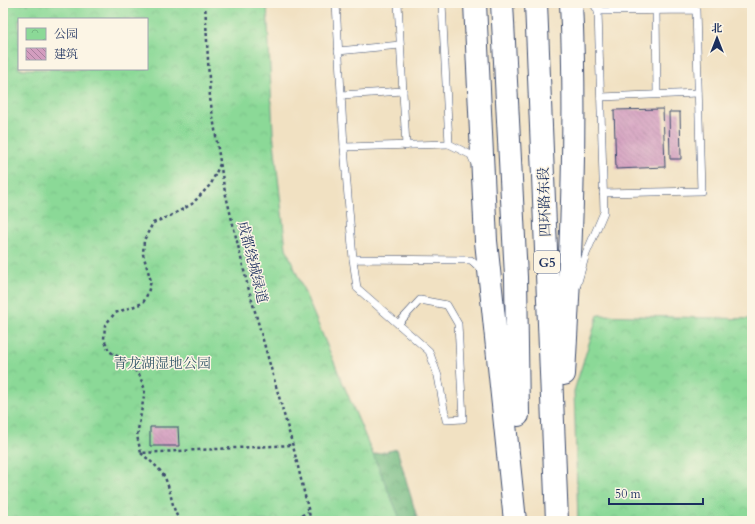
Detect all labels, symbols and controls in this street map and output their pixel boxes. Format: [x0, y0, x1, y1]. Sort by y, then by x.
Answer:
legend [18, 18, 148, 70]
north arrow [697, 18, 737, 58]
text: 北 [712, 21, 723, 36]
text: 公园 [54, 26, 78, 42]
text: 建筑 [54, 46, 78, 62]
street label: 四环路东段 [534, 167, 555, 237]
street label: 成都绕城绿道 [233, 219, 272, 305]
road number: G5 [534, 251, 560, 273]
park label: 青龙湖湿地公园 [113, 354, 211, 373]
scale bar [609, 480, 703, 506]
text: 50 m [615, 486, 642, 502]

